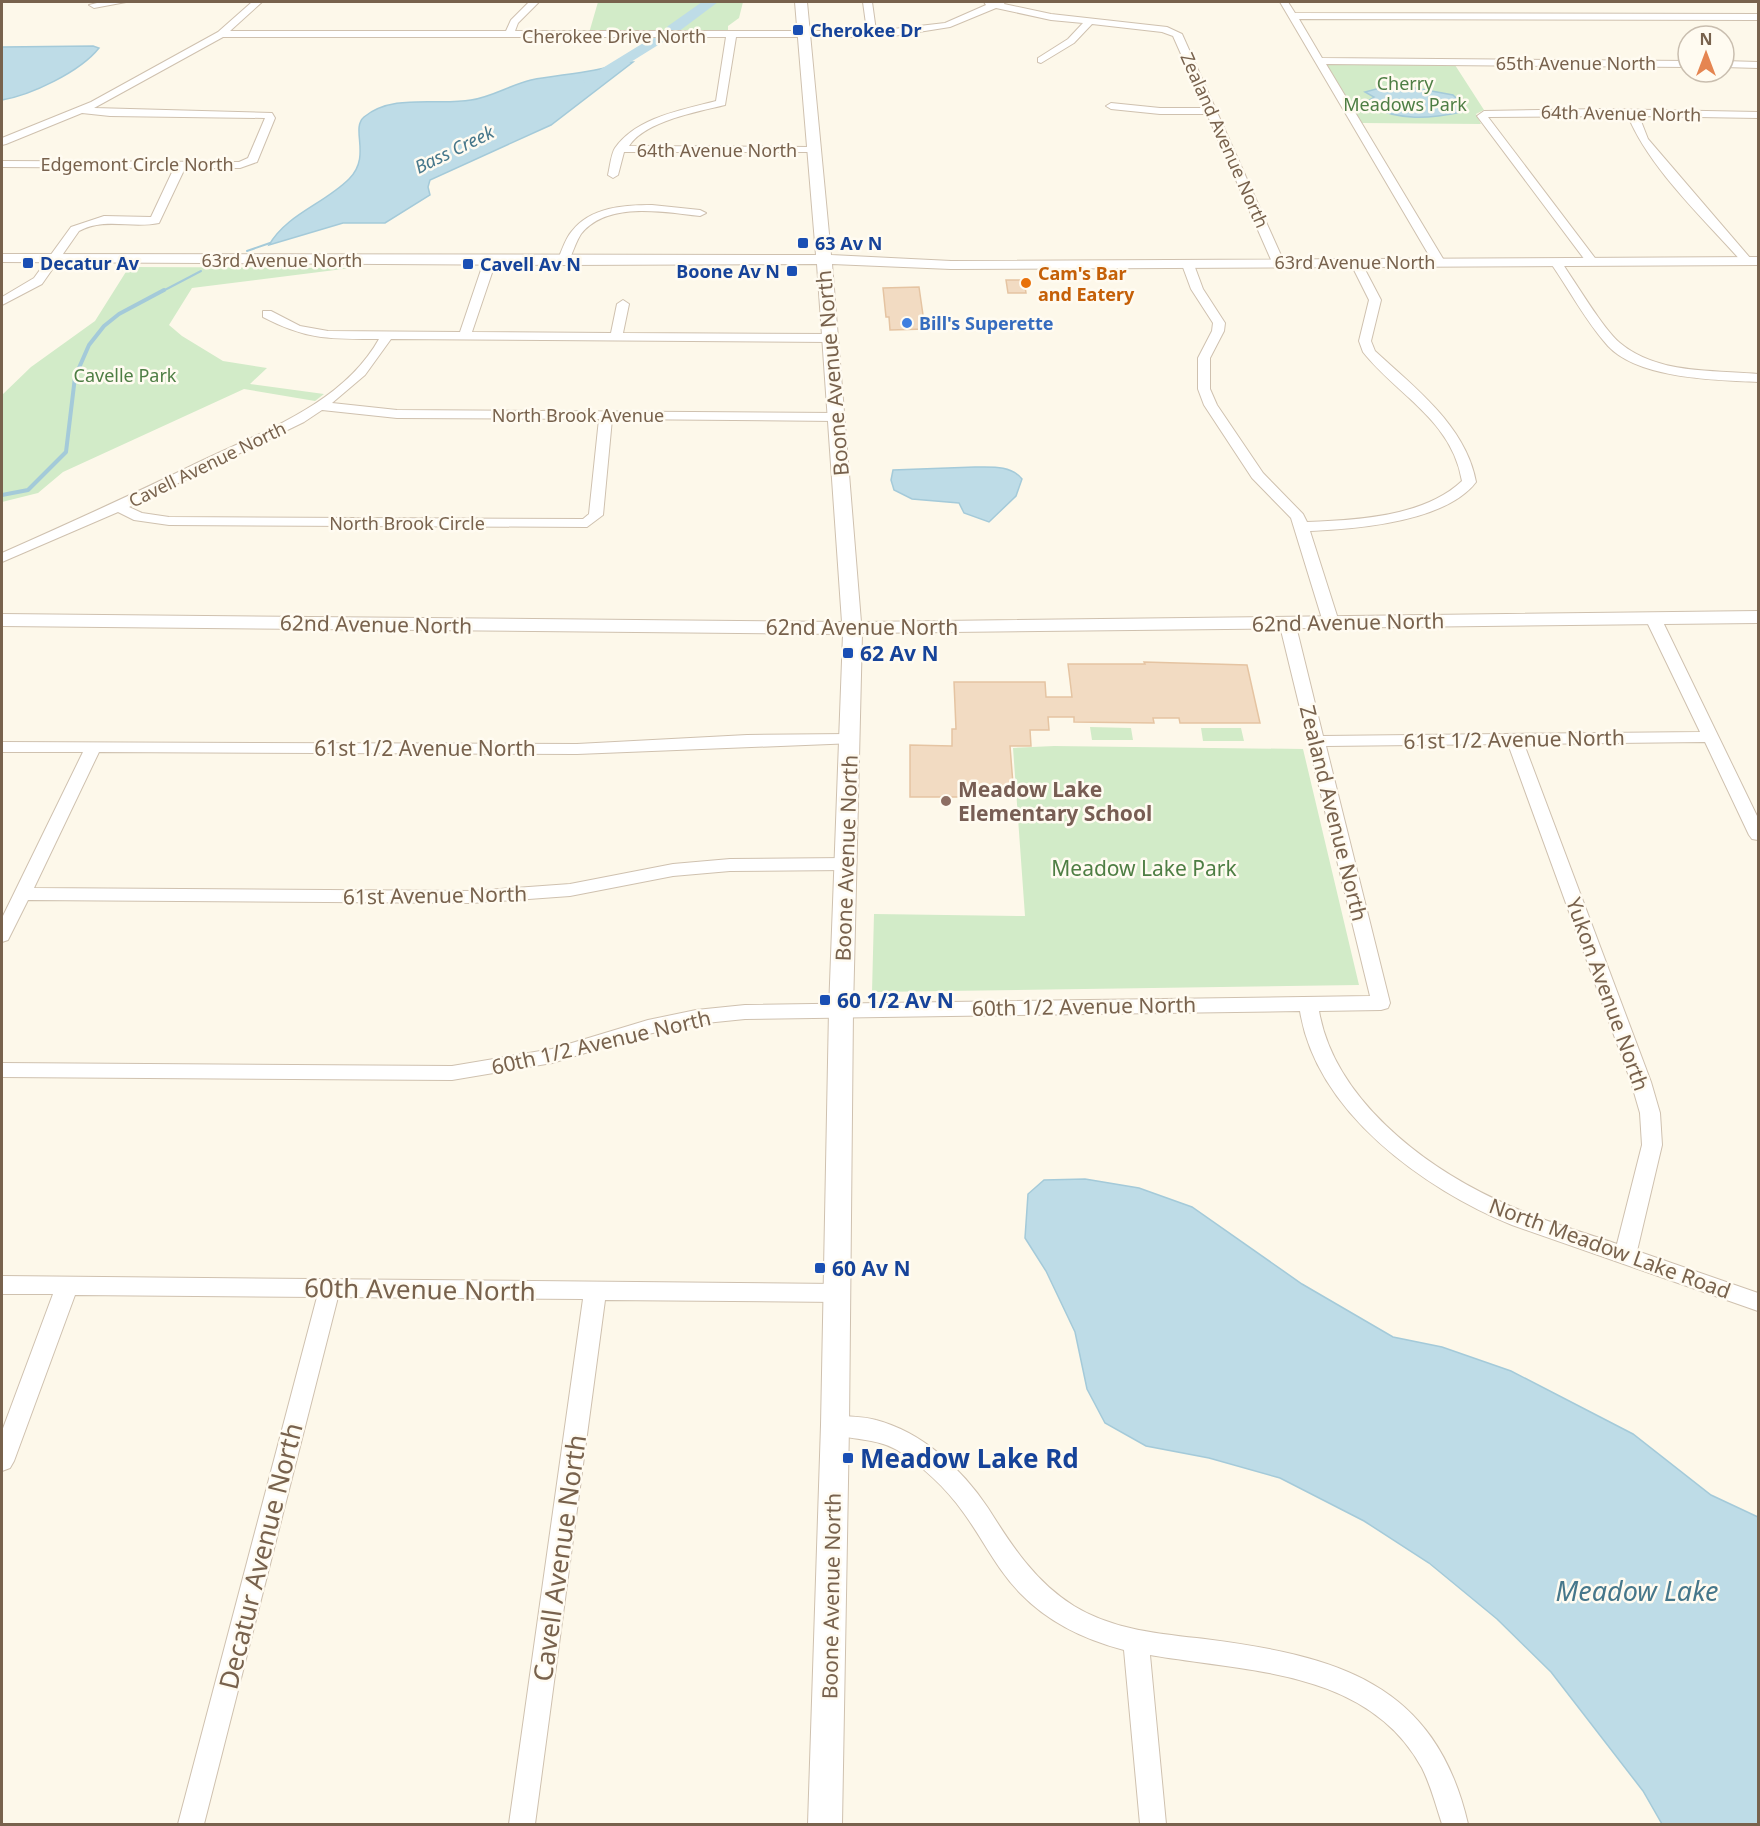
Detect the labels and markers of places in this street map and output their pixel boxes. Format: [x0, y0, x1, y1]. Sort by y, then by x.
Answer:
place label: Cherokee Dr [810, 18, 922, 42]
marker: Cherokee Dr [791, 23, 805, 37]
place label: 63 Av N [815, 231, 882, 255]
marker: 63 Av N [796, 236, 810, 250]
place label: Decatur Av [40, 251, 140, 275]
place label: Cavell Av N [480, 252, 581, 276]
marker: Decatur Av [21, 256, 35, 270]
marker: Cavell Av N [461, 257, 475, 271]
place label: Boone Av N [676, 259, 780, 283]
place label: Cam's Bar and Eatery [1038, 261, 1135, 306]
marker: Boone Av N [785, 264, 799, 278]
marker: Cam's Bar and Eatery [1019, 276, 1033, 290]
place label: Bill's Superette [919, 311, 1054, 335]
marker: Bill's Superette [900, 316, 914, 330]
place label: 62 Av N [860, 639, 939, 667]
marker: 62 Av N [841, 646, 855, 660]
place label: Meadow Lake Elementary School [958, 775, 1152, 827]
marker: Meadow Lake Elementary School [939, 794, 953, 808]
place label: 60 1/2 Av N [837, 986, 954, 1014]
marker: 60 1/2 Av N [818, 993, 832, 1007]
place label: 60 Av N [832, 1254, 911, 1282]
marker: 60 Av N [813, 1261, 827, 1275]
place label: Meadow Lake Rd [860, 1440, 1079, 1476]
marker: Meadow Lake Rd [841, 1451, 855, 1465]

